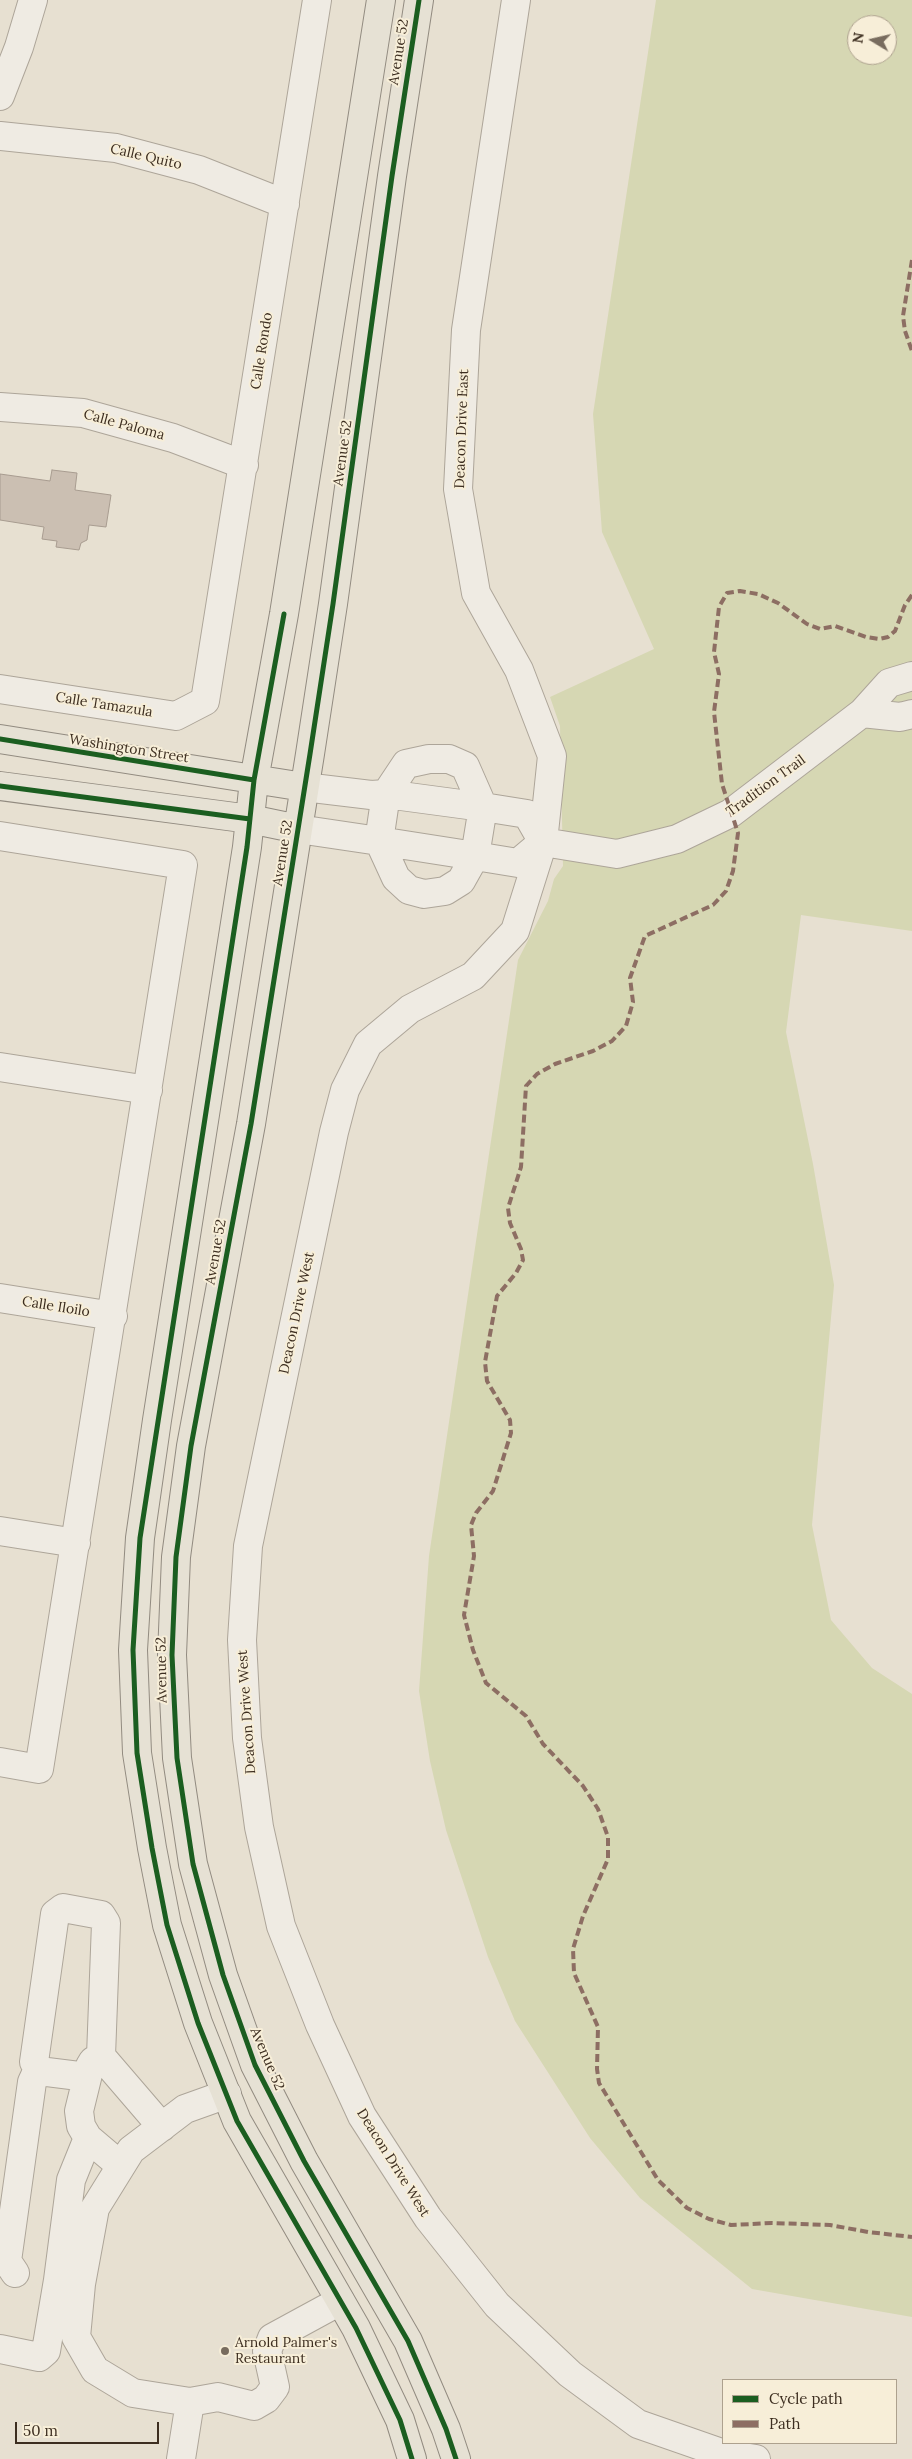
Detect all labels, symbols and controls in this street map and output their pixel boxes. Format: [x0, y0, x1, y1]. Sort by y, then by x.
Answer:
north arrow [847, 15, 897, 65]
street label: Avenue 52 [386, 18, 412, 86]
text: N [848, 31, 868, 45]
street label: Calle Quito [108, 141, 184, 173]
street label: Calle Rondo [248, 311, 276, 391]
street label: Deacon Drive East [452, 369, 472, 489]
street label: Calle Paloma [82, 406, 166, 444]
street label: Avenue 52 [330, 419, 356, 487]
street label: Calle Tamazula [54, 689, 154, 721]
street label: Washington Street [68, 731, 190, 767]
street label: Tradition Trail [723, 752, 809, 820]
street label: Avenue 52 [270, 819, 296, 887]
street label: Avenue 52 [202, 1218, 230, 1286]
street label: Deacon Drive West [276, 1250, 318, 1376]
street label: Calle Iloilo [21, 1293, 91, 1321]
street label: Avenue 52 [153, 1637, 171, 1703]
street label: Deacon Drive West [234, 1649, 260, 1775]
street label: Avenue 52 [246, 2025, 288, 2093]
street label: Deacon Drive West [353, 2106, 433, 2220]
place label: Arnold Palmer's Restaurant [235, 2335, 337, 2368]
marker: Arnold Palmer's Restaurant [219, 2345, 231, 2357]
legend [722, 2379, 897, 2444]
text: Cycle path [769, 2389, 843, 2408]
scale bar [18, 2412, 161, 2444]
text: Path [769, 2414, 800, 2433]
text: 50 m [23, 2421, 58, 2440]

